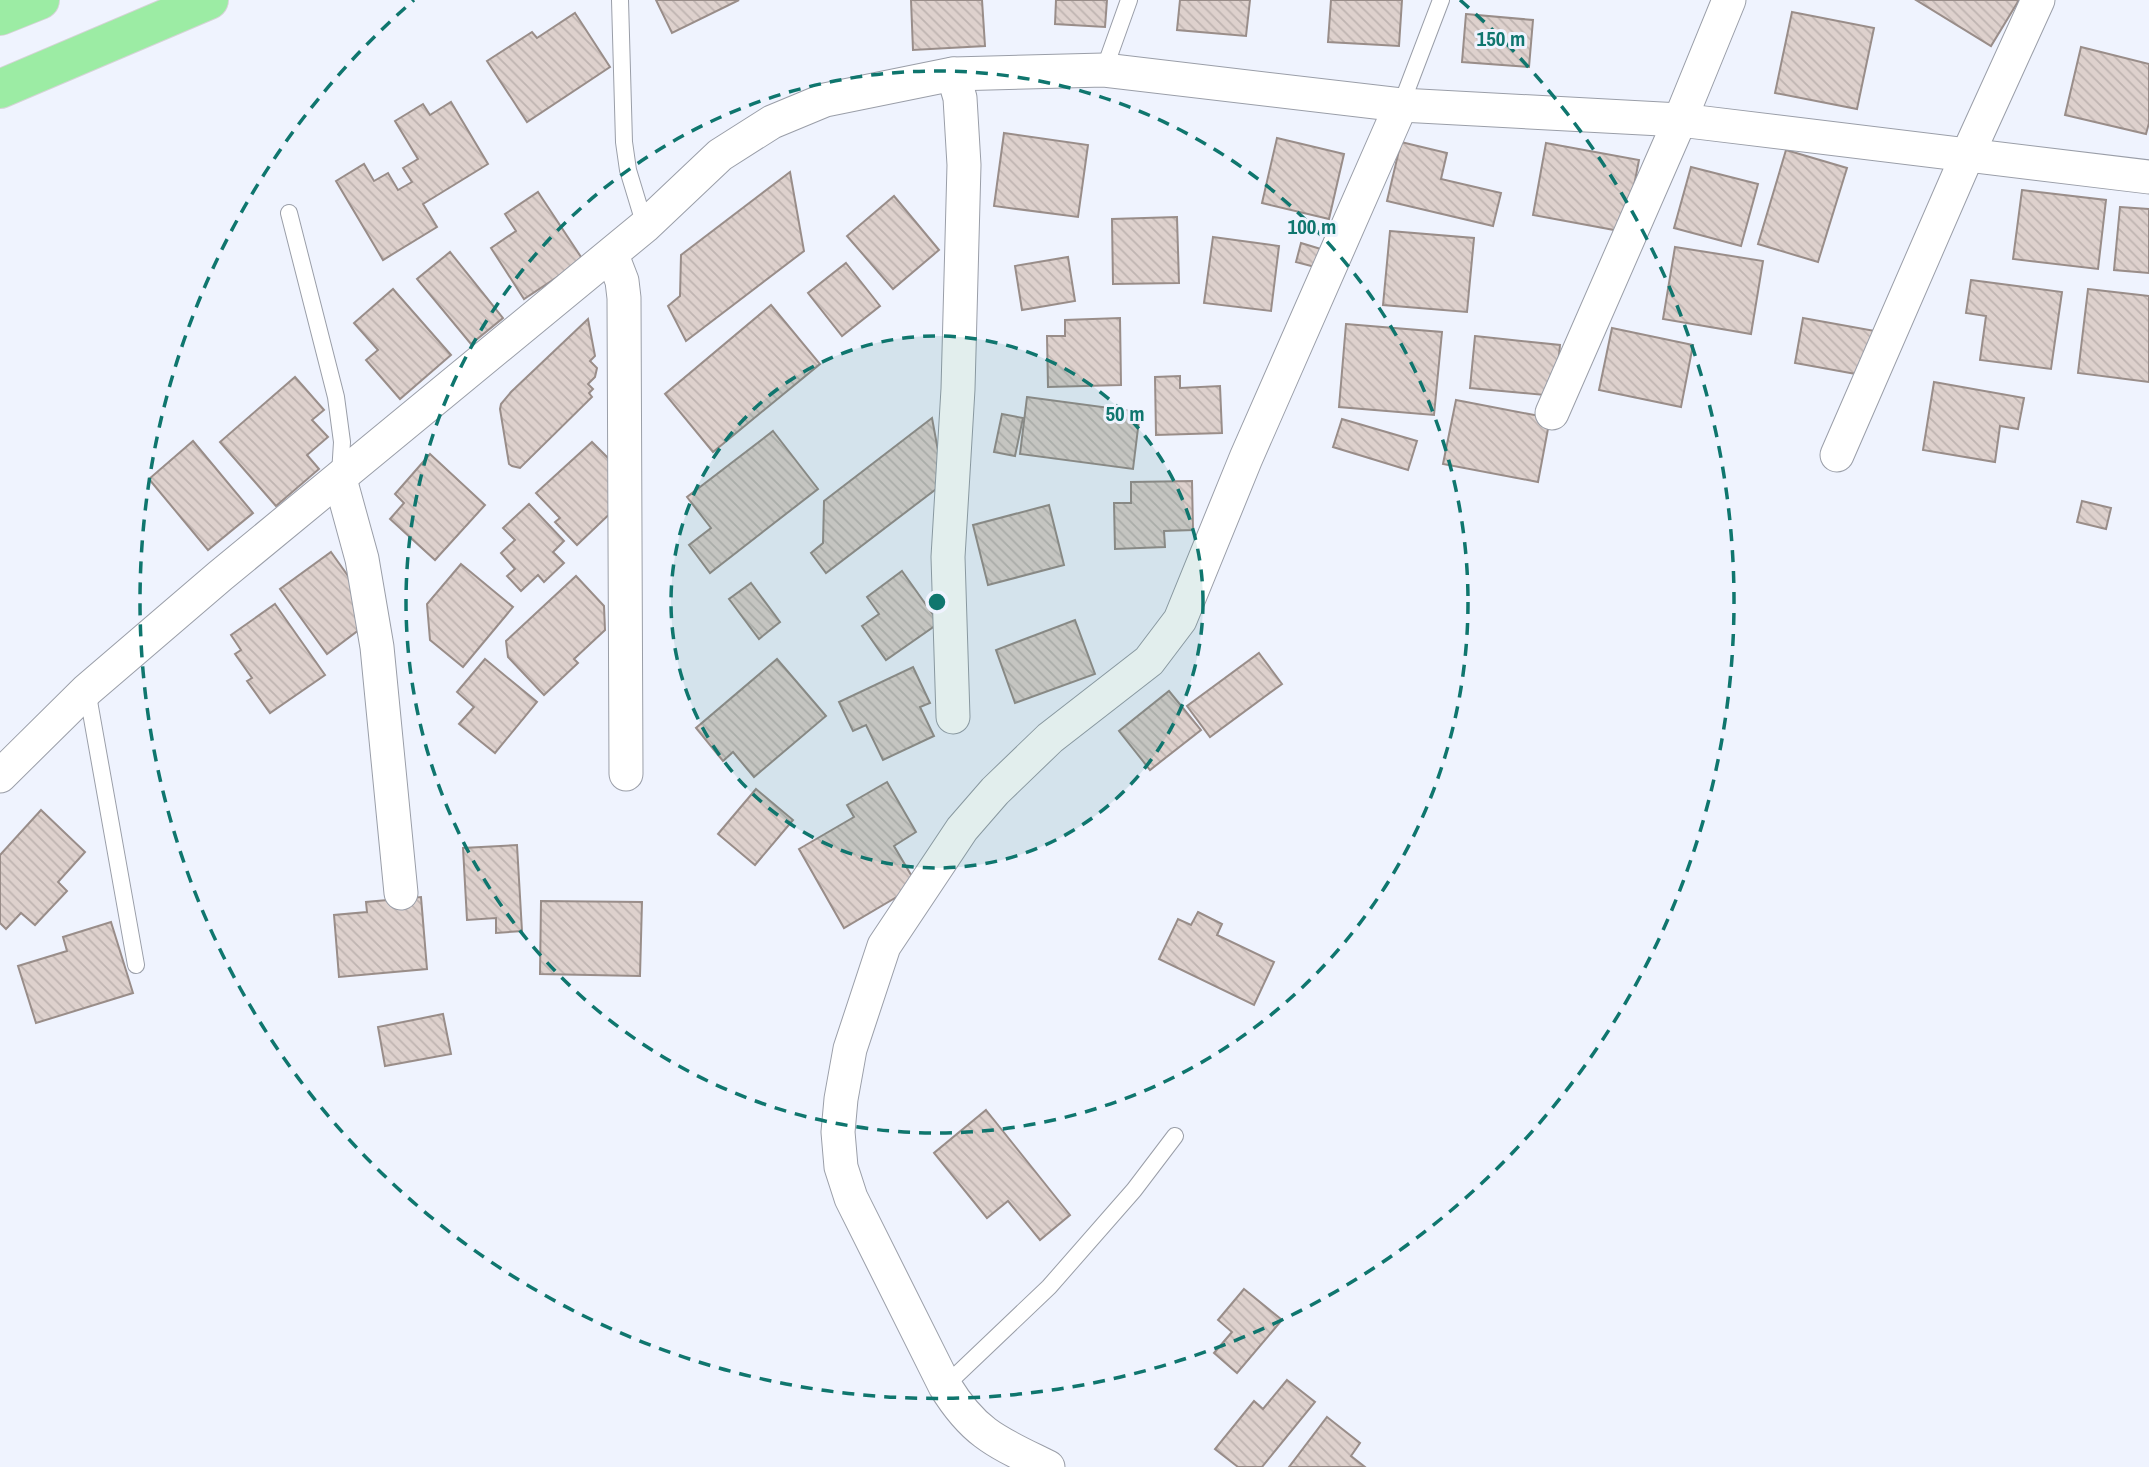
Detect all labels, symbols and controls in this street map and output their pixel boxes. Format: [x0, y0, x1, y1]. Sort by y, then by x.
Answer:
text: 150 m [1477, 24, 1525, 53]
text: 100 m [1288, 212, 1336, 241]
text: 50 m [1105, 399, 1145, 428]
centre of rings [925, 590, 949, 614]

